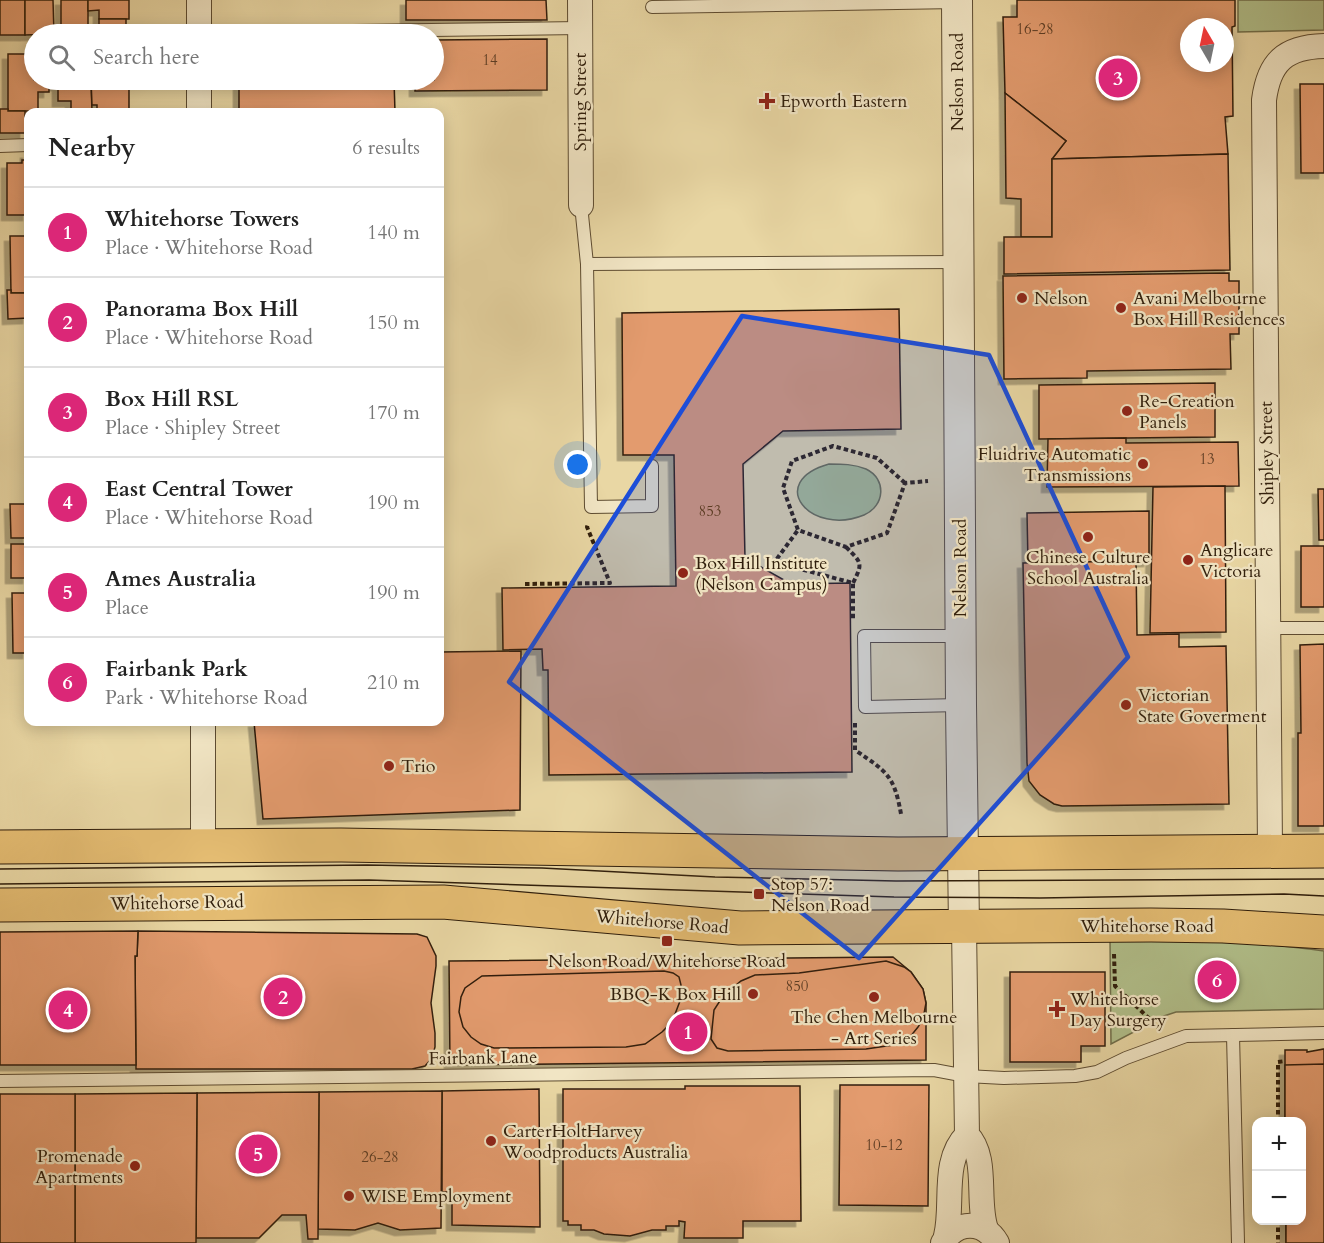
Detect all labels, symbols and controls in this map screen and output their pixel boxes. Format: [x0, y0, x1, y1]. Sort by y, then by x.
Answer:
north arrow [1180, 18, 1234, 72]
house number: 16-28 [1016, 19, 1054, 39]
search box [24, 24, 444, 90]
street label: Nelson Road [945, 32, 970, 131]
icon: search [45, 41, 78, 74]
text: Search here [93, 42, 200, 72]
house number: 14 [482, 50, 498, 70]
street label: Spring Street [568, 52, 593, 151]
pin: 3 [1098, 56, 1138, 100]
place label: Epworth Eastern [780, 89, 908, 114]
marker: Epworth Eastern [758, 92, 776, 110]
text: Nearby [48, 130, 136, 165]
text: 6 results [352, 134, 420, 161]
text: Whitehorse Towers [105, 204, 299, 234]
text: 1 [62, 219, 73, 246]
text: 140 m [367, 219, 420, 246]
text: Place · Whitehorse Road [105, 234, 313, 261]
place label: Nelson [1034, 286, 1089, 311]
place label: Avani Melbourne Box Hill Residences [1133, 286, 1285, 332]
marker: Nelson [1015, 291, 1029, 305]
text: Panorama Box Hill [105, 294, 298, 324]
marker: Avani Melbourne Box Hill Residences [1114, 301, 1128, 315]
text: 2 [62, 309, 73, 336]
text: 150 m [367, 309, 420, 336]
text: Place · Whitehorse Road [105, 324, 313, 351]
text: Box Hill RSL [105, 384, 239, 414]
place label: Re-Creation Panels [1139, 389, 1235, 435]
text: 3 [62, 399, 73, 426]
text: 170 m [367, 399, 420, 426]
street label: Shipley Street [1254, 401, 1280, 505]
marker: Re-Creation Panels [1120, 404, 1134, 418]
text: Place · Shipley Street [105, 414, 280, 441]
place label: Fluidrive Automatic Transmissions [978, 442, 1131, 488]
house number: 13 [1199, 449, 1215, 469]
your location [563, 450, 592, 479]
marker: Fluidrive Automatic Transmissions [1136, 457, 1150, 471]
text: East Central Tower [105, 474, 293, 504]
text: 4 [62, 489, 73, 516]
text: 190 m [367, 489, 420, 516]
house number: 853 [698, 501, 722, 521]
text: Place · Whitehorse Road [105, 504, 313, 531]
street label: Nelson Road [948, 518, 973, 617]
marker: Chinese Culture School Australia [1081, 530, 1095, 544]
place label: Anglicare Victoria [1200, 538, 1274, 584]
place label: Chinese Culture School Australia [1026, 545, 1150, 591]
place label: Box Hill Institute (Nelson Campus) [695, 551, 828, 597]
marker: Anglicare Victoria [1181, 553, 1195, 567]
text: Ames Australia [105, 564, 256, 594]
marker: Box Hill Institute (Nelson Campus) [676, 566, 690, 580]
text: 5 [62, 579, 73, 606]
text: 190 m [367, 579, 420, 606]
text: Place [105, 594, 149, 621]
text: Fairbank Park [105, 654, 248, 684]
text: 6 [62, 669, 73, 696]
text: 210 m [367, 669, 420, 696]
place label: Victorian State Goverment [1138, 683, 1267, 729]
text: Park · Whitehorse Road [105, 684, 308, 711]
marker: Victorian State Goverment [1119, 698, 1133, 712]
place label: Trio [401, 754, 436, 779]
marker: Trio [382, 759, 396, 773]
place label: Stop 57: Nelson Road [771, 872, 870, 918]
marker: Stop 57: Nelson Road [752, 887, 766, 901]
street label: Whitehorse Road [109, 889, 244, 917]
street label: Whitehorse Road [593, 904, 730, 940]
street label: Whitehorse Road [1079, 914, 1214, 939]
marker: Nelson Road/Whitehorse Road [660, 934, 674, 948]
place label: Nelson Road/Whitehorse Road [548, 949, 786, 974]
pin: 6 [1198, 958, 1236, 1002]
pin: 2 [264, 974, 302, 1020]
house number: 850 [785, 976, 809, 996]
place label: BBQ-K Box Hill [610, 982, 741, 1007]
marker: BBQ-K Box Hill [746, 987, 760, 1001]
place label: Whitehorse Day Surgery [1069, 987, 1167, 1033]
pin: 4 [48, 988, 88, 1032]
marker: The Chen Melbourne - Art Series [867, 990, 881, 1004]
marker: Whitehorse Day Surgery [1048, 1000, 1066, 1018]
place label: The Chen Melbourne - Art Series [791, 1005, 957, 1051]
pin: 1 [668, 1010, 708, 1054]
street label: Fairbank Lane [428, 1045, 538, 1071]
map controls [1252, 1117, 1306, 1225]
button: + [1252, 1117, 1306, 1171]
place label: CarterHoltHarvey Woodproducts Australia [502, 1119, 688, 1165]
pin: 5 [238, 1132, 278, 1176]
marker: CarterHoltHarvey Woodproducts Australia [484, 1134, 498, 1148]
house number: 10-12 [865, 1135, 903, 1155]
place label: Promenade Apartments [35, 1144, 123, 1190]
house number: 26-28 [361, 1147, 399, 1167]
marker: Promenade Apartments [128, 1159, 142, 1173]
button: − [1252, 1171, 1306, 1225]
place label: WISE Employment [360, 1184, 511, 1209]
marker: WISE Employment [342, 1189, 356, 1203]

